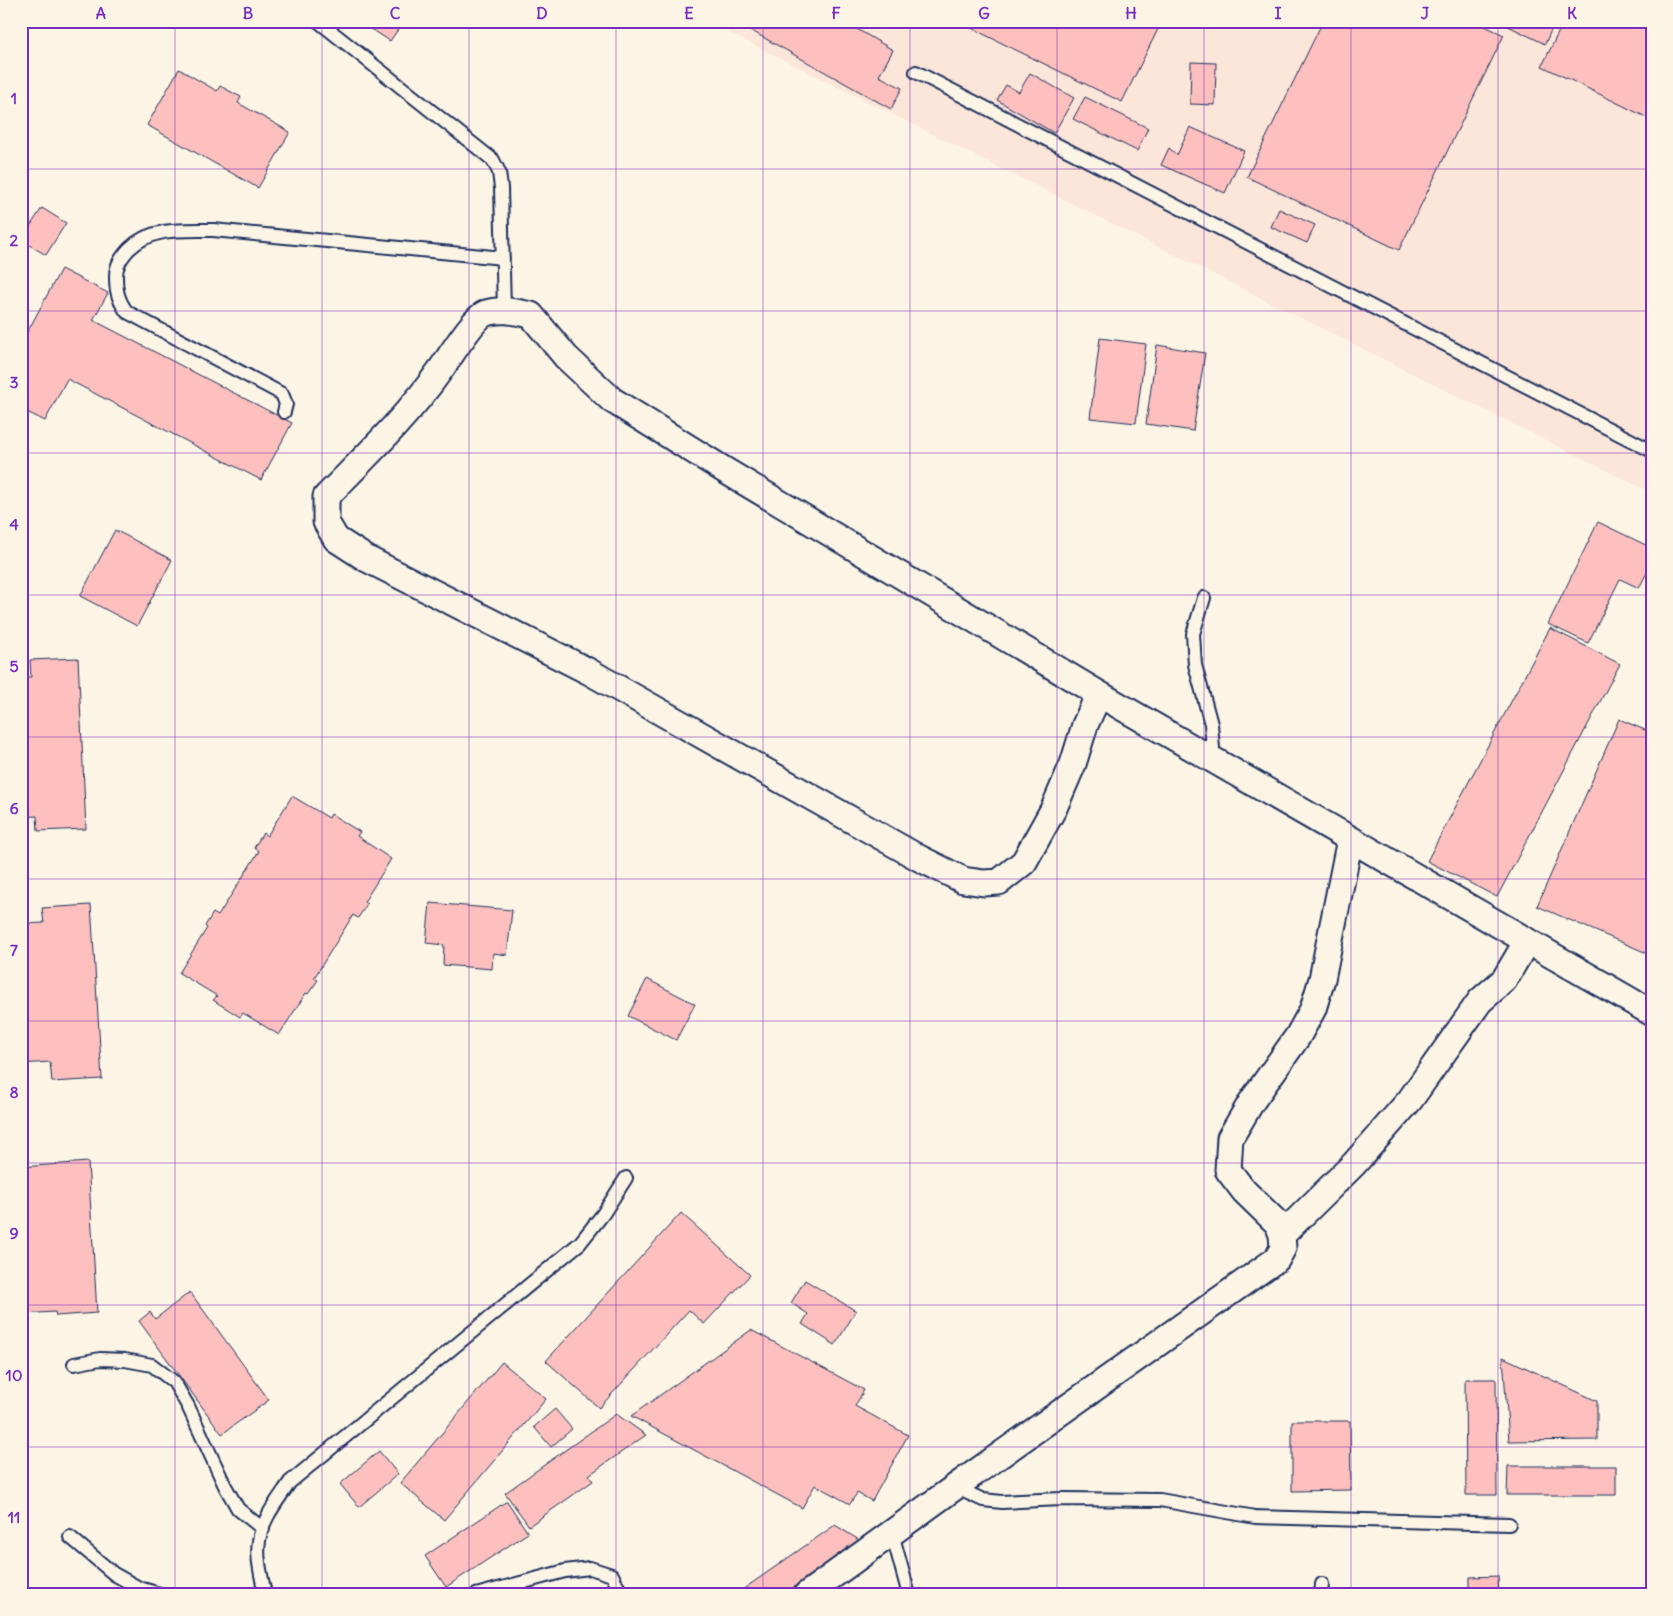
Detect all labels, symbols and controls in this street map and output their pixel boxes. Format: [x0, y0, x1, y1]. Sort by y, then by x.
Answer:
text: A [96, 3, 106, 23]
text: B [243, 3, 254, 23]
text: C [390, 3, 401, 23]
text: D [536, 3, 548, 23]
text: E [684, 3, 694, 23]
text: F [831, 3, 841, 23]
text: G [978, 3, 990, 23]
text: H [1125, 3, 1137, 23]
text: I [1275, 3, 1282, 23]
text: J [1421, 3, 1430, 23]
text: K [1567, 3, 1577, 23]
text: 1 [11, 88, 17, 108]
text: 2 [10, 230, 19, 250]
text: 3 [9, 372, 19, 392]
text: 4 [9, 514, 19, 534]
text: 5 [9, 656, 19, 676]
text: 6 [9, 798, 19, 818]
text: 7 [10, 940, 18, 960]
text: 8 [9, 1082, 19, 1102]
text: 9 [9, 1223, 19, 1243]
text: 10 [6, 1365, 22, 1385]
text: 11 [8, 1507, 20, 1527]

